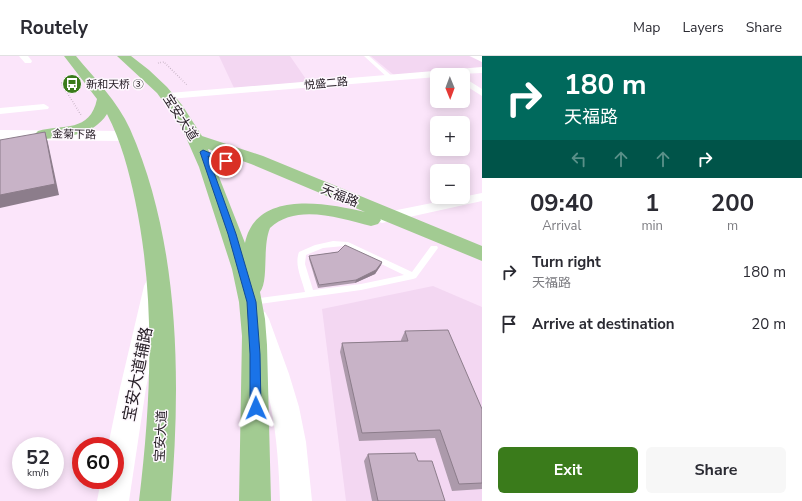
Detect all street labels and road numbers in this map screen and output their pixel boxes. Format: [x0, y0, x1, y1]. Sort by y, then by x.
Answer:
street label: 悦盛二路 [303, 74, 349, 93]
street label: 宝安大道 [158, 91, 202, 144]
street label: 金菊下路 [52, 127, 96, 142]
street label: 天福路 [318, 180, 361, 212]
street label: 宝安大道辅路 [118, 325, 158, 423]
street label: 宝安大道 [151, 410, 171, 462]

